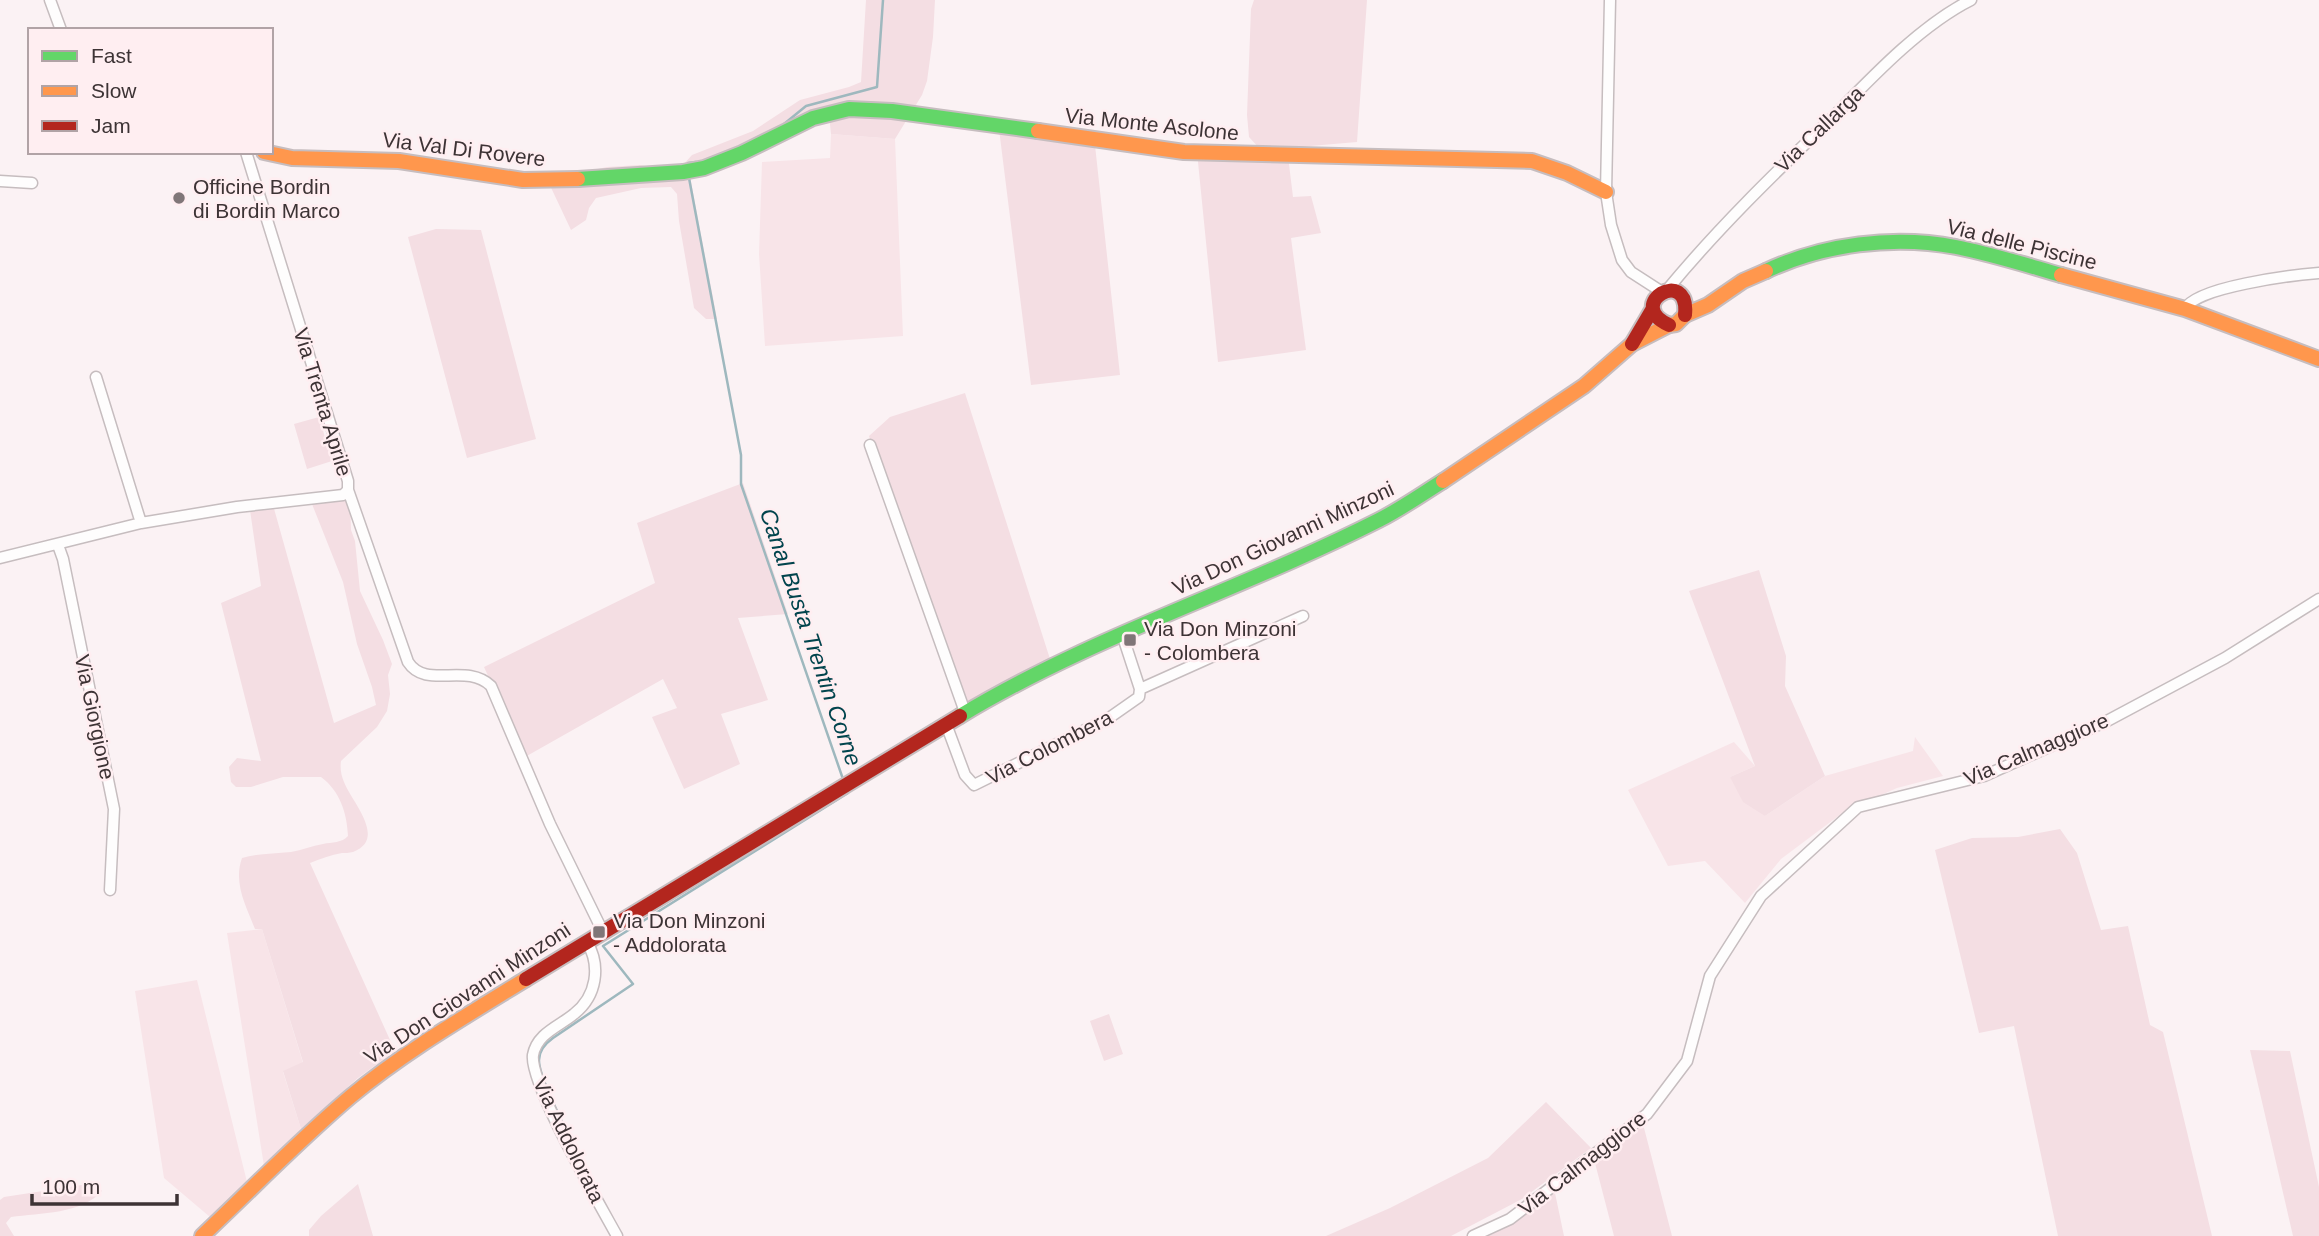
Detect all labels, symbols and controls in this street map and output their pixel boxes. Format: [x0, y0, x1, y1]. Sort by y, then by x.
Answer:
legend [28, 28, 273, 154]
text: Fast [91, 44, 132, 67]
text: Slow [91, 79, 137, 102]
street label: Via Callarga [1770, 81, 1868, 177]
street label: Via Monte Asolone [1064, 103, 1240, 145]
text: Jam [91, 114, 131, 137]
street label: Via Val Di Rovere [381, 128, 547, 170]
place label: Officine Bordin di Bordin Marco [193, 175, 340, 222]
marker: Officine Bordin di Bordin Marco [171, 190, 187, 206]
street label: Via delle Piscine [1945, 214, 2099, 274]
street label: Via Trenta Aprile [290, 325, 356, 479]
street label: Via Don Giovanni Minzoni [1169, 477, 1397, 599]
water label: Canal Busta Trentin Corne [755, 505, 867, 769]
place label: Via Don Minzoni - Colombera [1144, 617, 1297, 664]
marker: Via Don Minzoni - Colombera [1122, 632, 1138, 648]
street label: Via Giorgione [71, 653, 119, 781]
street label: Via Colombera [982, 705, 1116, 789]
street label: Via Calmaggiore [1960, 708, 2112, 790]
place label: Via Don Minzoni - Addolorata [613, 909, 766, 956]
street label: Via Don Giovanni Minzoni [360, 918, 574, 1068]
marker: Via Don Minzoni - Addolorata [591, 924, 607, 940]
street label: Via Addolorata [529, 1074, 609, 1207]
street label: Via Calmaggiore [1514, 1106, 1650, 1220]
scale bar [32, 1162, 177, 1206]
text: 100 m [42, 1175, 100, 1198]

